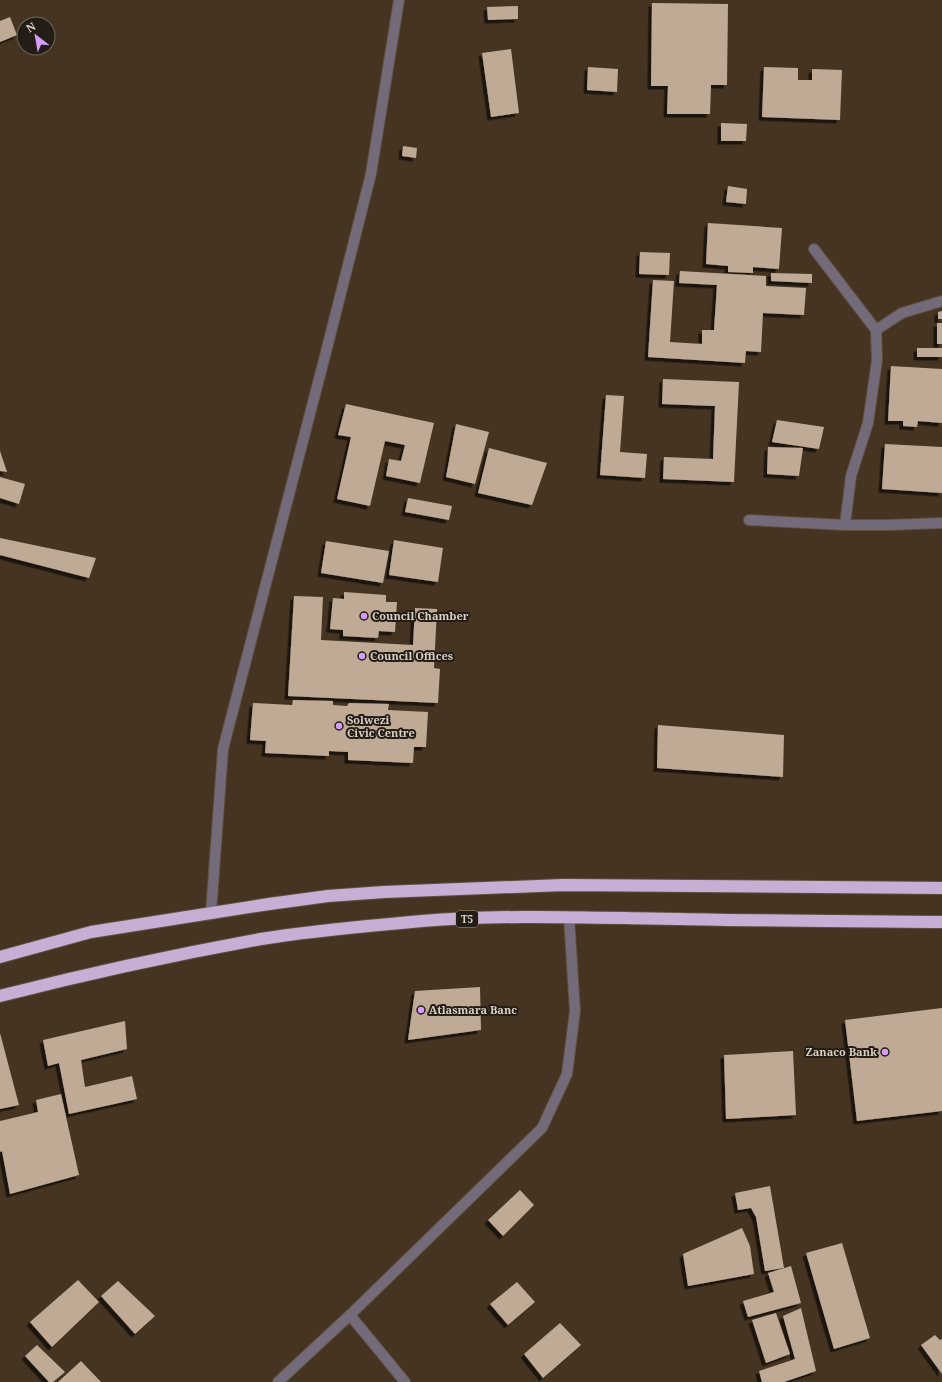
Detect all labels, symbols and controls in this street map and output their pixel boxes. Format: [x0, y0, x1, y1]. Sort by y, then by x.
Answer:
north arrow [16, 16, 56, 56]
text: N [23, 18, 38, 36]
place label: Council Chamber [372, 608, 469, 623]
marker: Council Chamber [359, 611, 369, 621]
place label: Council Offices [370, 648, 453, 663]
marker: Council Offices [357, 651, 367, 661]
place label: Solwezi Civic Centre [347, 712, 415, 740]
marker: Solwezi Civic Centre [334, 721, 344, 731]
road number: T5 [456, 911, 478, 927]
place label: Atlasmara Banc [429, 1002, 517, 1017]
marker: Atlasmara Banc [416, 1005, 426, 1015]
place label: Zanaco Bank [805, 1044, 877, 1059]
marker: Zanaco Bank [880, 1047, 890, 1057]

